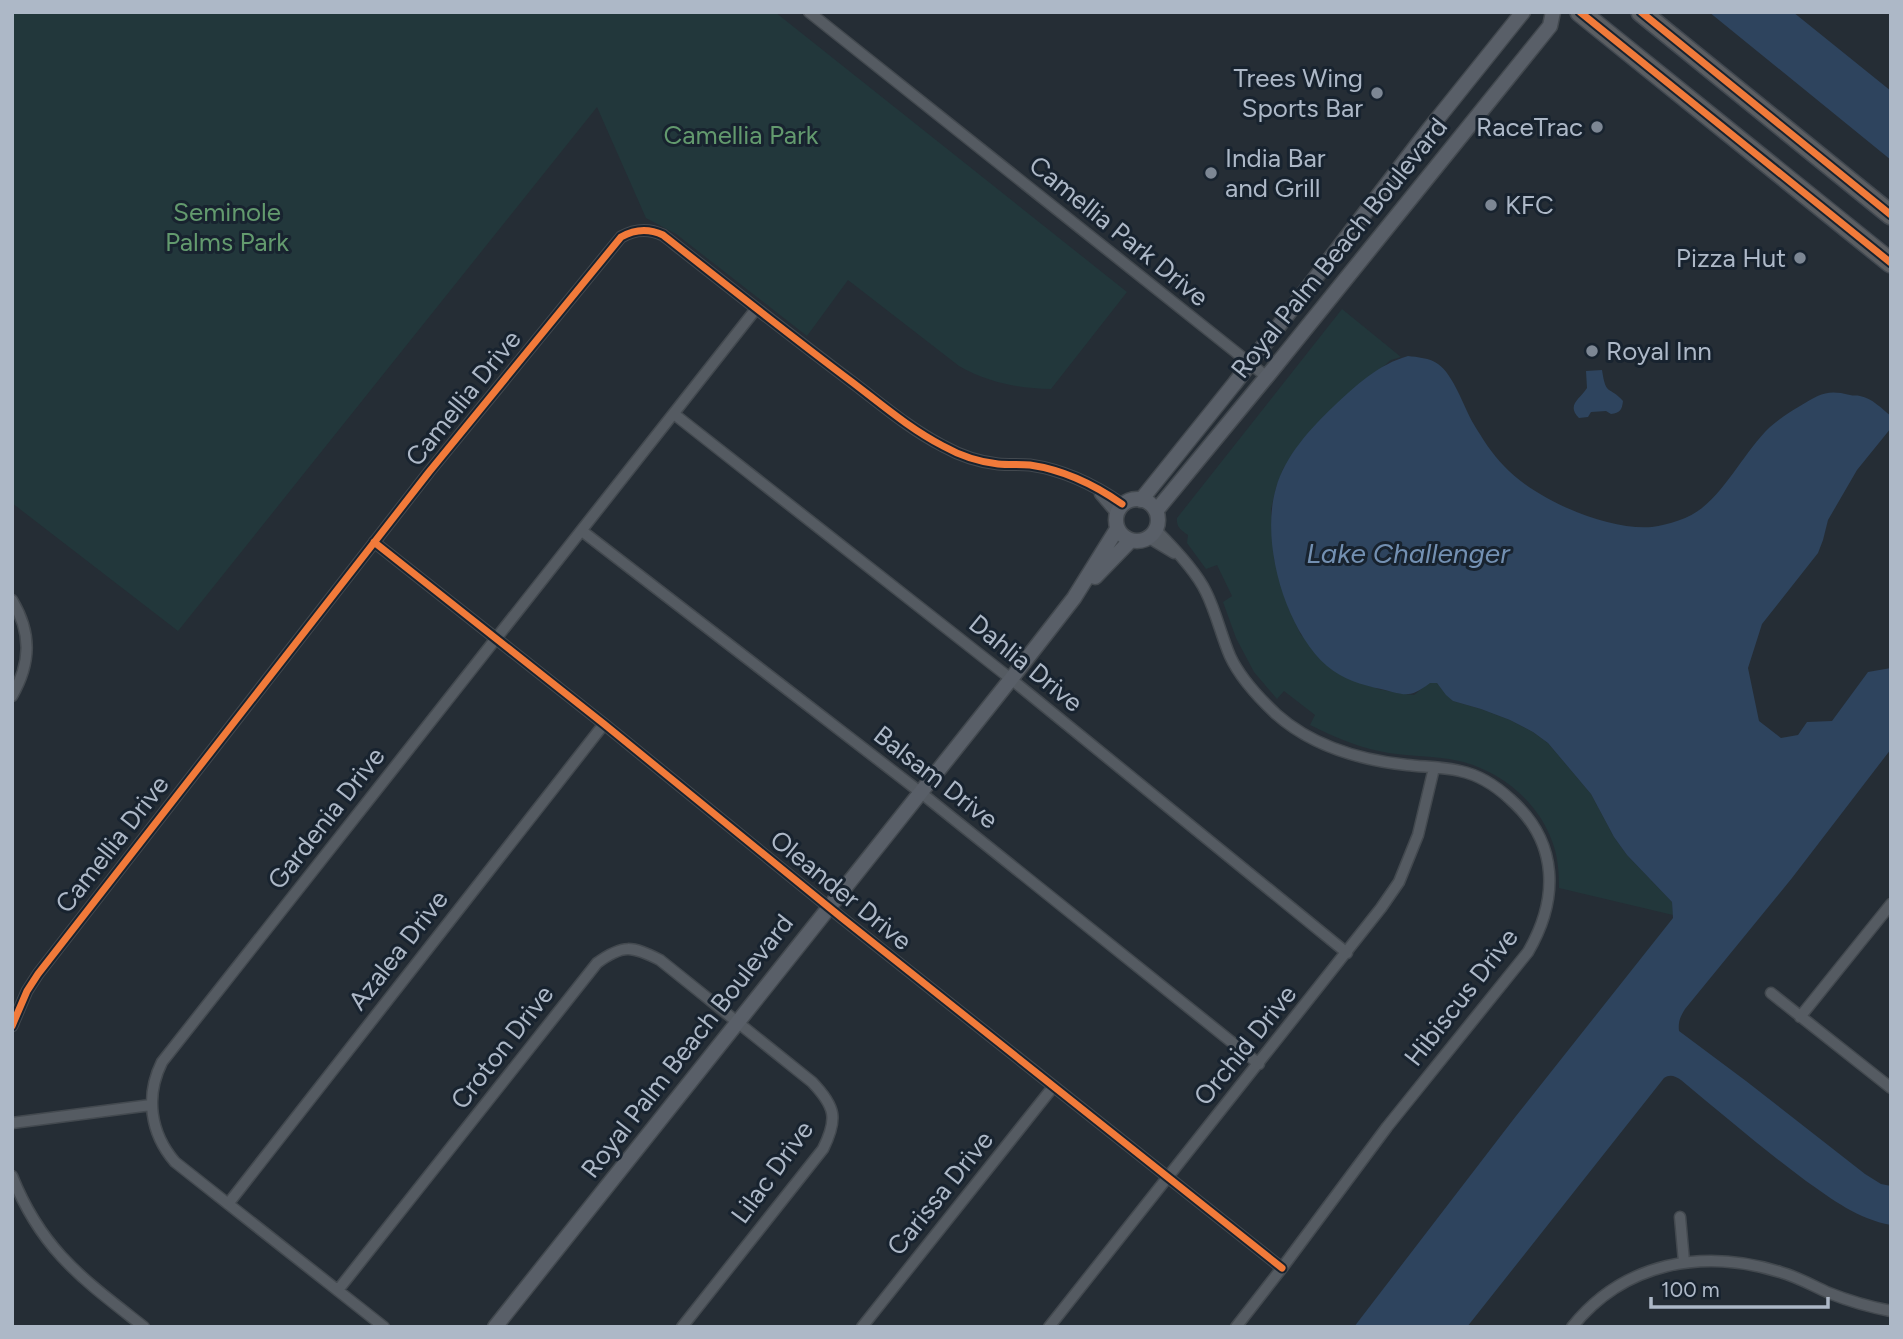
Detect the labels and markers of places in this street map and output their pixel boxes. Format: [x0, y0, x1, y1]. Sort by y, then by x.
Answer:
place label: Trees Wing Sports Bar [1233, 62, 1363, 124]
marker: Trees Wing Sports Bar [1369, 85, 1385, 101]
place label: RaceTrac [1476, 111, 1583, 143]
marker: RaceTrac [1589, 119, 1605, 135]
place label: India Bar and Grill [1225, 142, 1326, 204]
marker: India Bar and Grill [1203, 165, 1219, 181]
place label: KFC [1505, 189, 1554, 221]
marker: KFC [1483, 197, 1499, 213]
place label: Pizza Hut [1676, 242, 1786, 274]
marker: Pizza Hut [1792, 250, 1808, 266]
place label: Royal Inn [1606, 335, 1712, 367]
marker: Royal Inn [1584, 343, 1600, 359]

